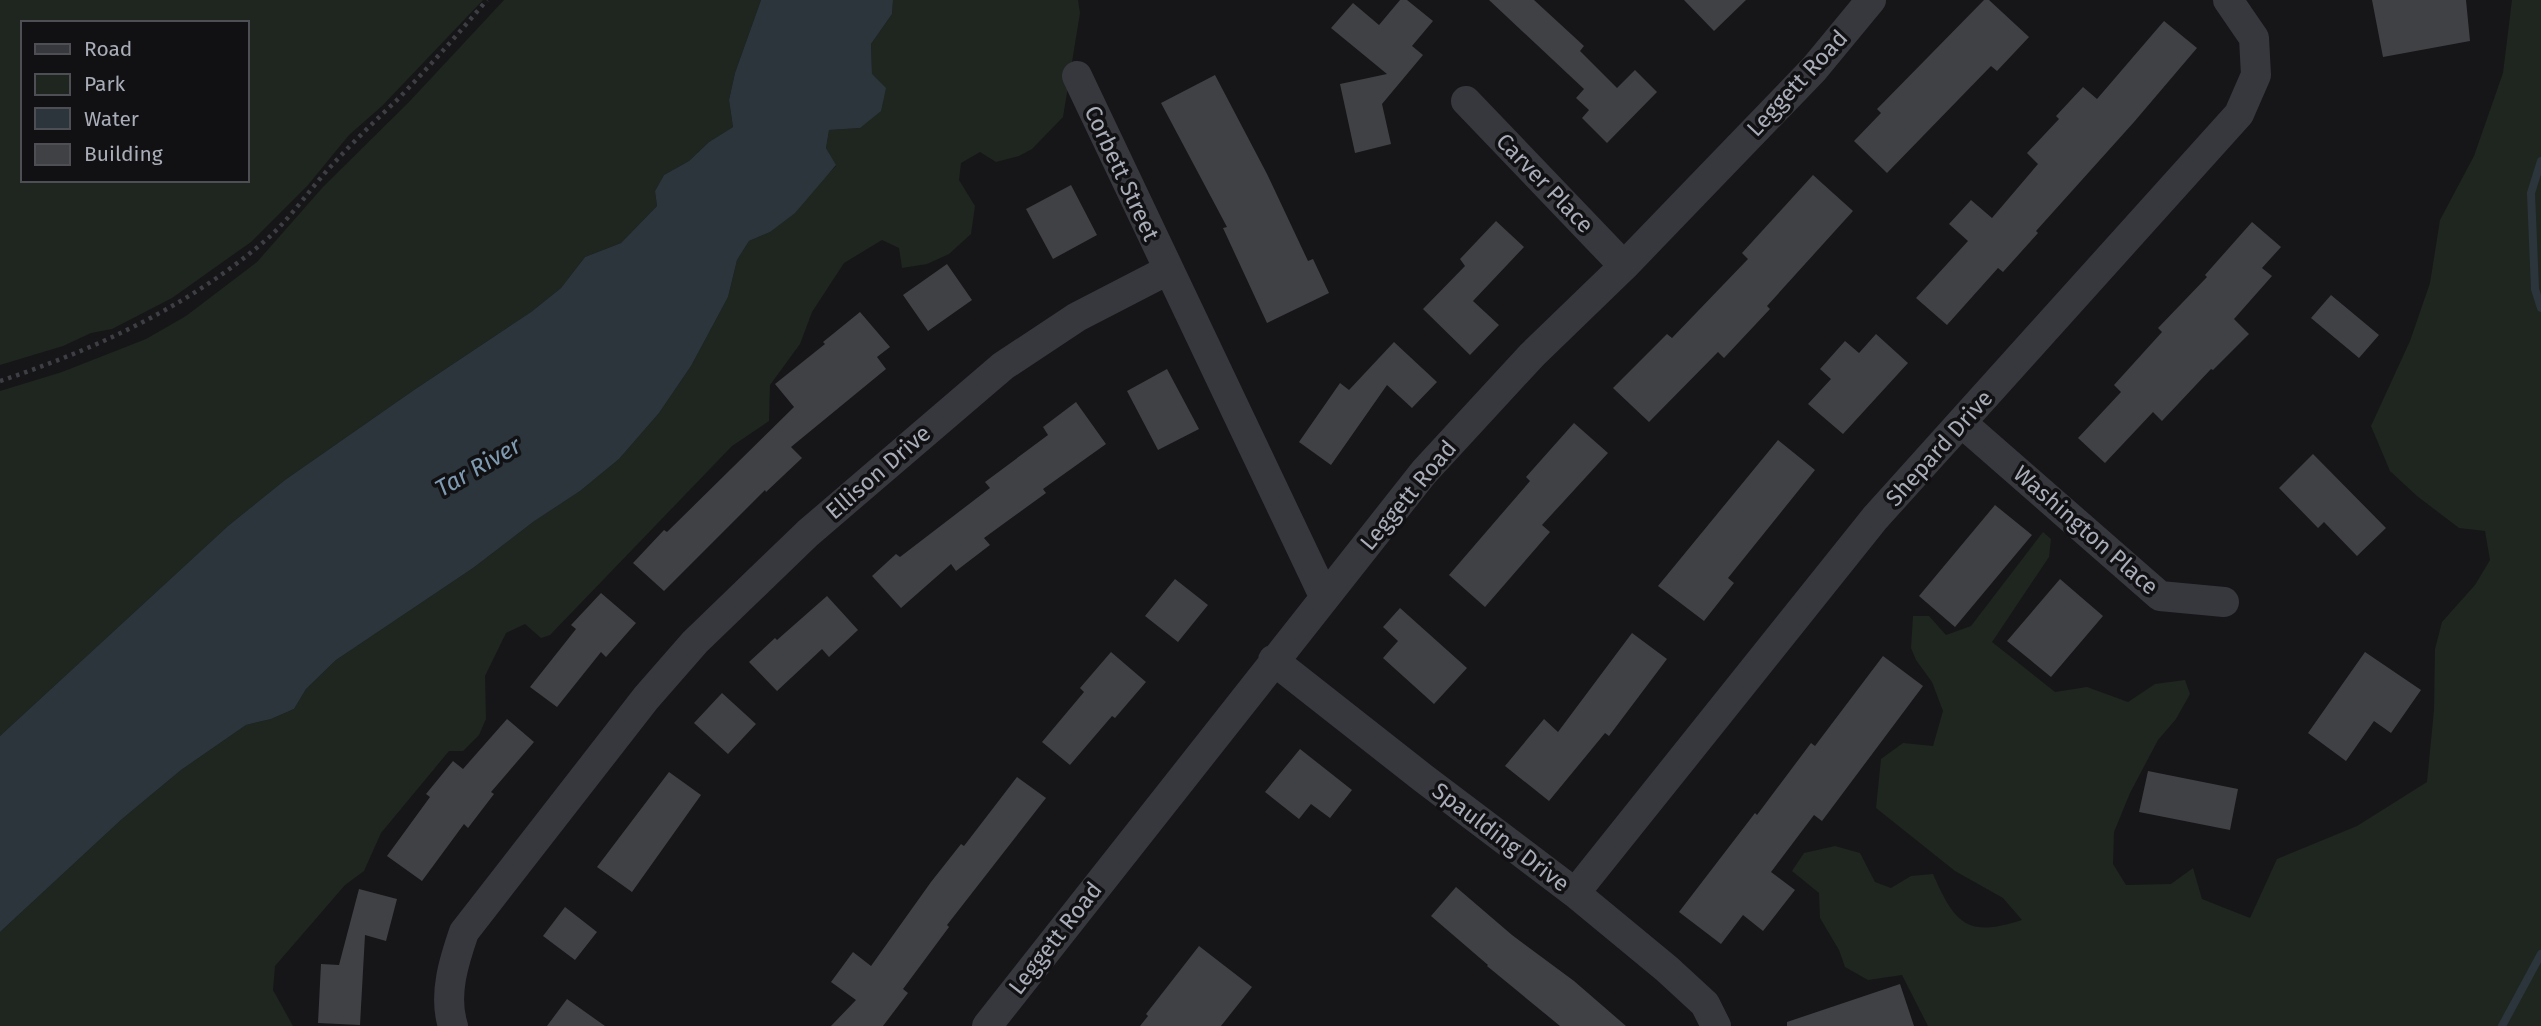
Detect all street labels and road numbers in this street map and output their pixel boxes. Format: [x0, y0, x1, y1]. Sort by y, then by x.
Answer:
street label: Leggett Road [1741, 24, 1853, 142]
street label: Corbett Street [1078, 101, 1166, 246]
street label: Carver Place [1490, 127, 1600, 239]
street label: Shepard Drive [1880, 384, 1998, 512]
street label: Ellison Drive [820, 419, 936, 525]
street label: Leggett Road [1354, 434, 1462, 556]
street label: Washington Place [2008, 459, 2164, 601]
street label: Spaulding Drive [1427, 776, 1575, 898]
street label: Leggett Road [1002, 876, 1108, 1000]

